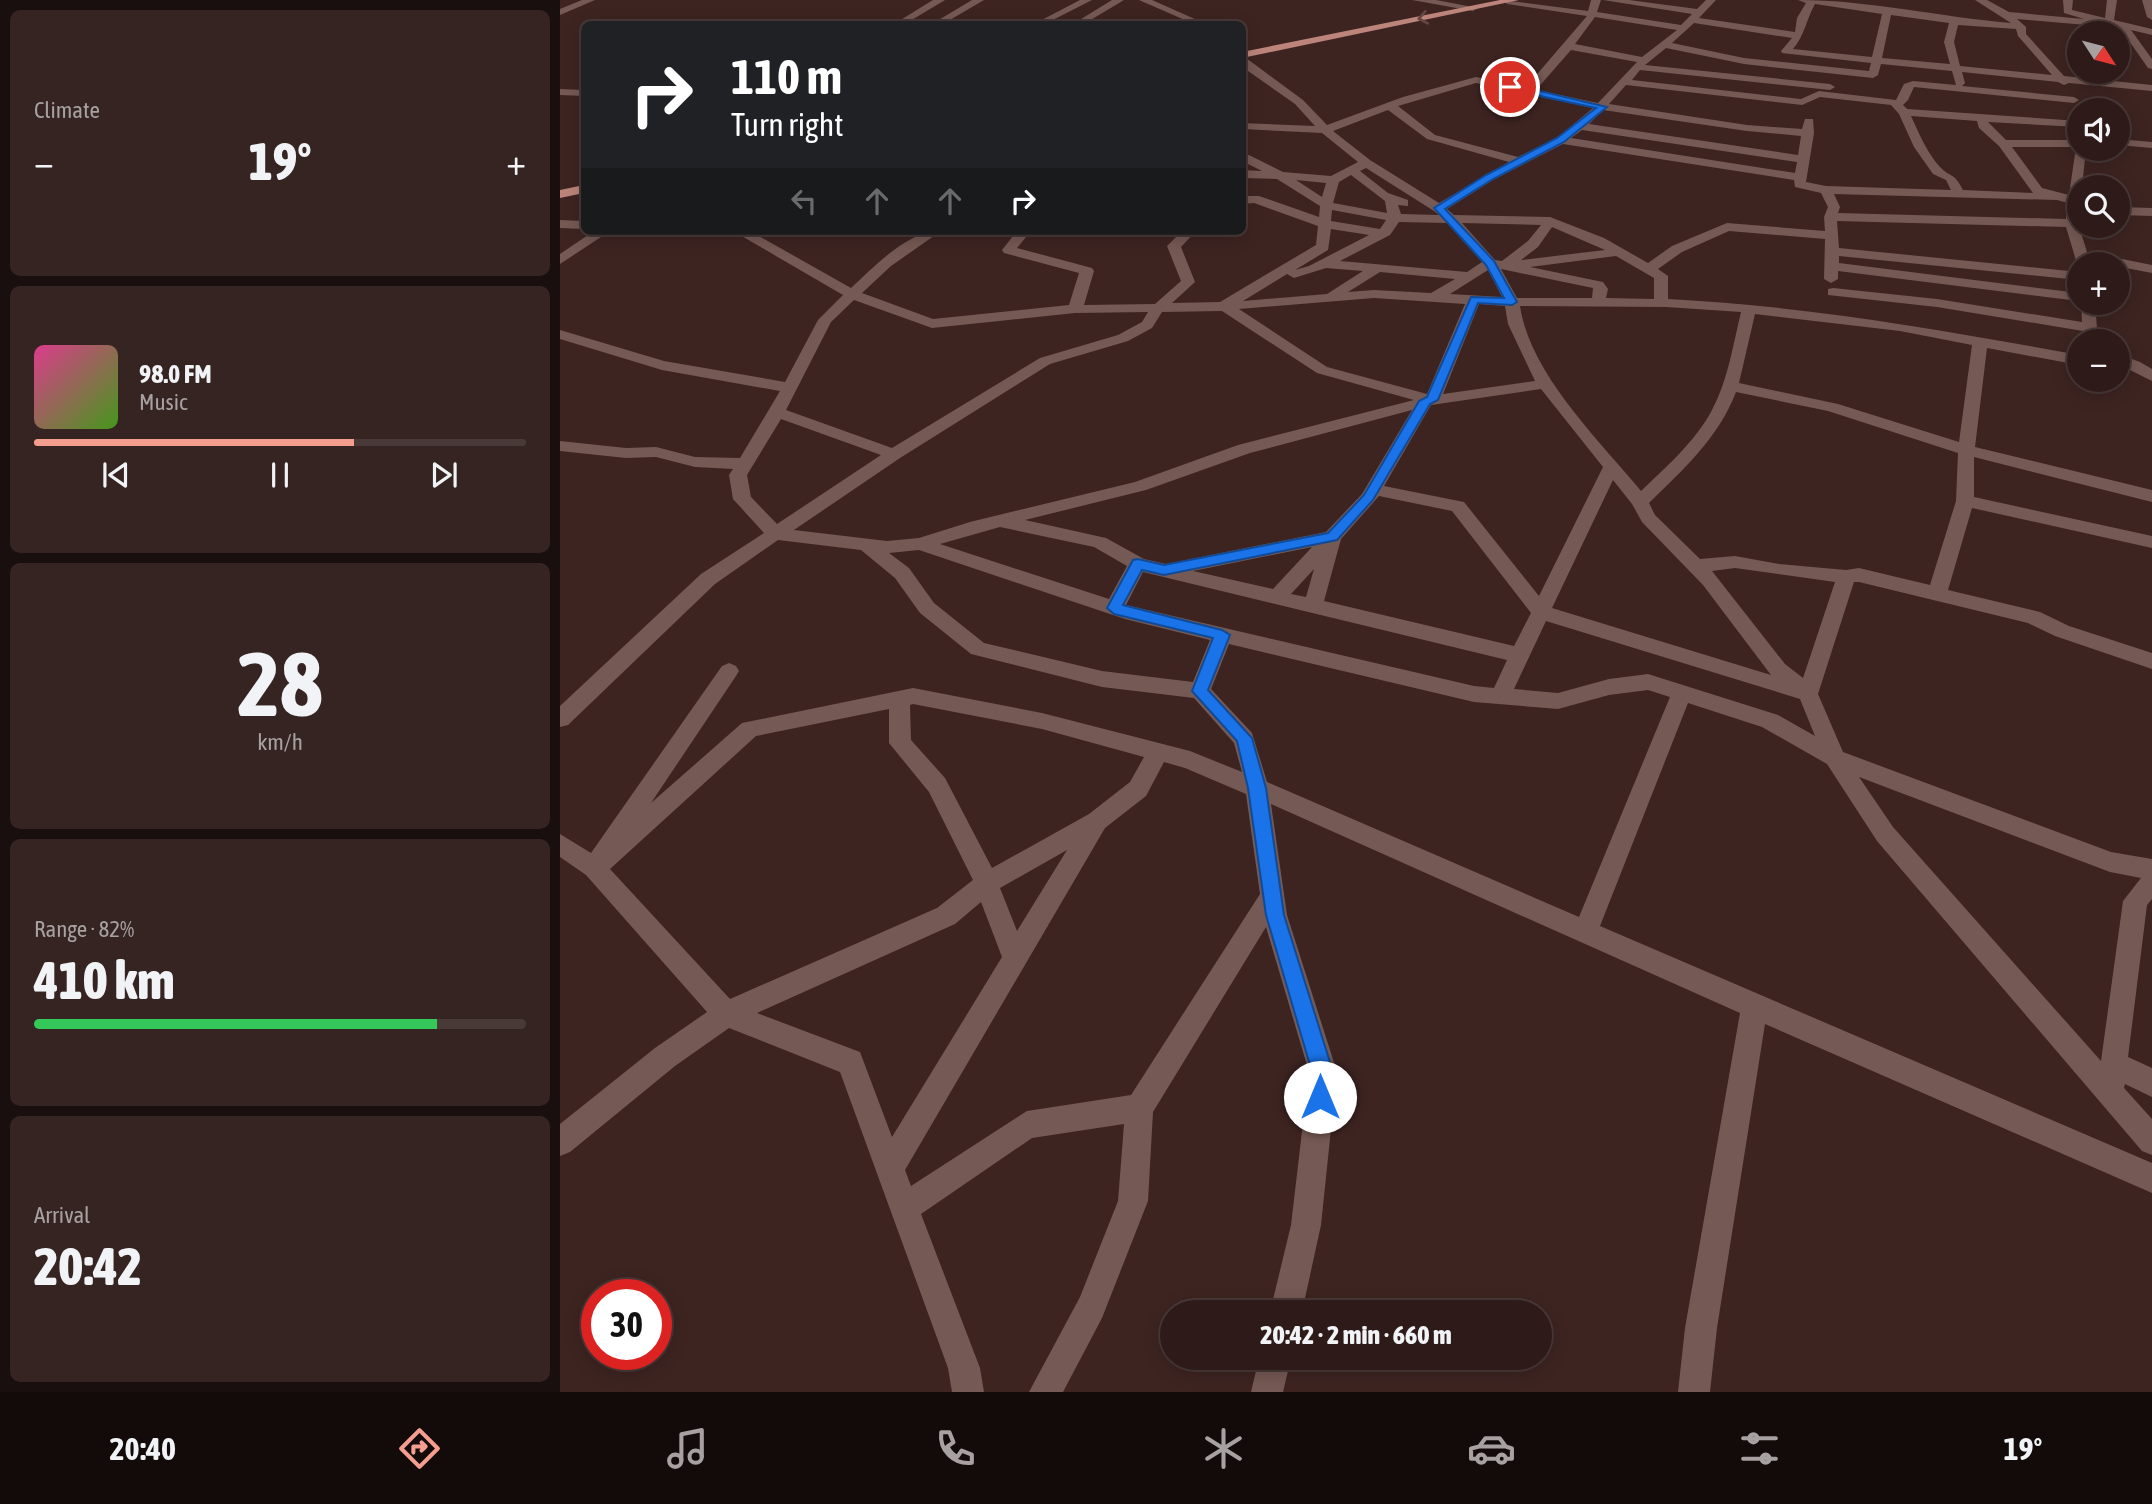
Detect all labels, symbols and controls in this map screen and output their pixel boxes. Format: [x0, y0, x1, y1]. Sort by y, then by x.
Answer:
one-way arrow [1417, 10, 1429, 25]
north arrow [2067, 21, 2130, 84]
map controls [2067, 21, 2130, 392]
text: 110 m [731, 48, 842, 104]
icon: right [616, 49, 707, 140]
pin [1480, 57, 1540, 117]
icon: arrive [1491, 68, 1529, 106]
text: Climate [34, 97, 100, 123]
button: sound [2067, 98, 2130, 161]
text: Turn right [731, 106, 844, 143]
text: 19° [248, 131, 312, 191]
text: − [34, 140, 54, 183]
text: + [506, 140, 526, 183]
button: search [2067, 175, 2130, 238]
icon: left [785, 182, 823, 220]
icon: ahead [858, 182, 896, 220]
icon: ahead [931, 182, 969, 220]
icon: right [1004, 182, 1042, 220]
button: + [2067, 252, 2130, 315]
button: − [2067, 329, 2130, 392]
text: 98.0 FM [139, 359, 212, 389]
text: Music [139, 389, 187, 415]
icon: previous [97, 456, 135, 494]
icon: pause [261, 456, 299, 494]
icon: next [425, 456, 463, 494]
text: 28 [237, 631, 323, 735]
text: km/h [257, 729, 303, 755]
text: Range · 82% [34, 916, 134, 942]
text: 410 km [34, 950, 175, 1010]
position arrow [1283, 1060, 1357, 1134]
text: Arrival [34, 1202, 90, 1228]
text: 20:42 [34, 1236, 142, 1296]
speed limit sign: 30 [581, 1279, 672, 1370]
text: 20:42 · 2 min · 660 m [1260, 1320, 1452, 1350]
icon: directions [395, 1424, 444, 1473]
icon: music [663, 1424, 712, 1473]
icon: phone [931, 1424, 980, 1473]
icon: climate [1199, 1424, 1248, 1473]
icon: car [1467, 1424, 1516, 1473]
icon: filters [1735, 1424, 1784, 1473]
text: 20:40 [110, 1430, 176, 1467]
text: 19° [2003, 1430, 2042, 1467]

